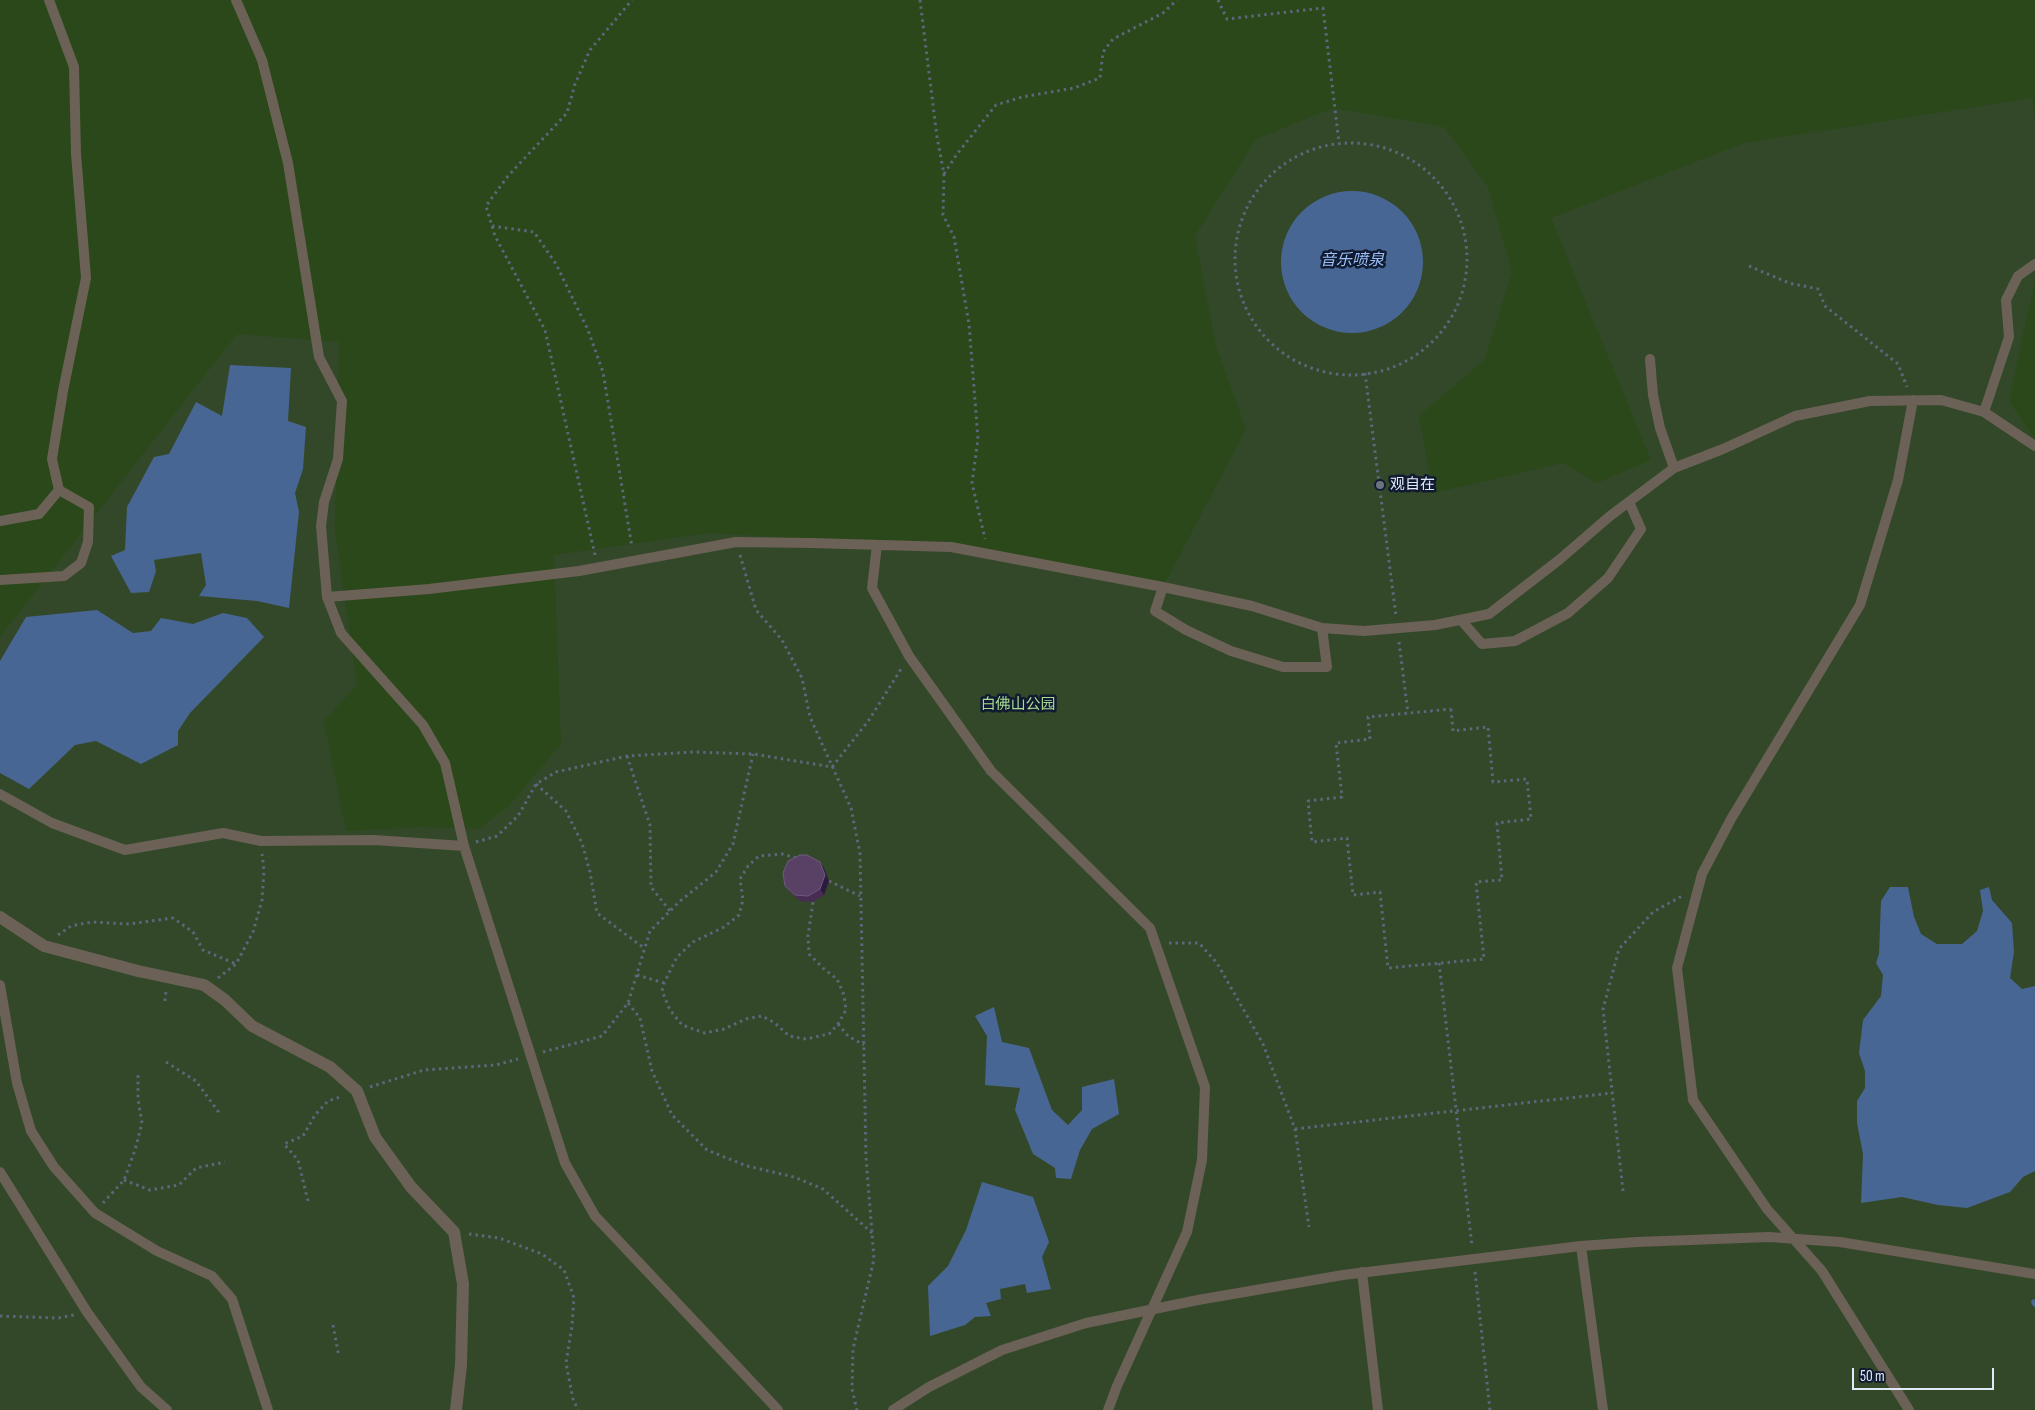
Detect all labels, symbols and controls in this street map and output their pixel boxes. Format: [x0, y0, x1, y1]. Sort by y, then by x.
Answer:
water label: 音乐喷泉 [1320, 251, 1384, 271]
place label: 观自在 [1390, 476, 1435, 494]
marker: 观自在 [1374, 479, 1386, 491]
park label: 白佛山公园 [981, 696, 1055, 714]
scale bar [1855, 1358, 1998, 1390]
text: 50 m [1860, 1367, 1885, 1386]

